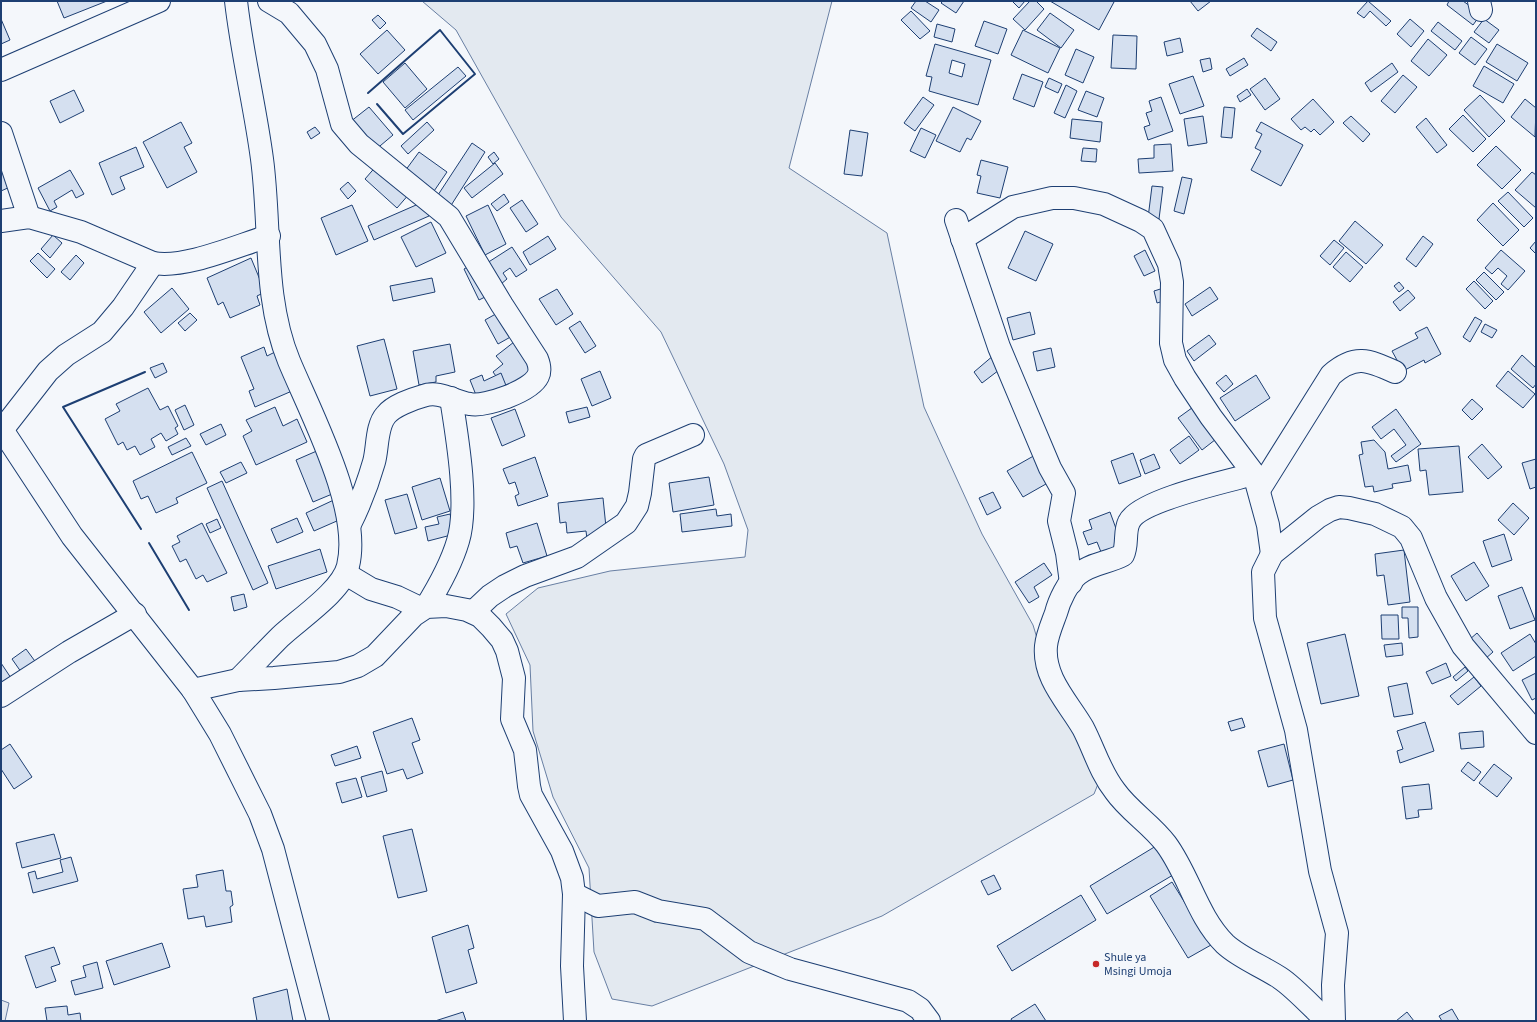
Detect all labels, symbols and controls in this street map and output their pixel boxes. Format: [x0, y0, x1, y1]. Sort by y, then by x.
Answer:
place label: Shule ya Msingi Umoja [1104, 949, 1172, 980]
marker: Shule ya Msingi Umoja [1091, 959, 1101, 969]

